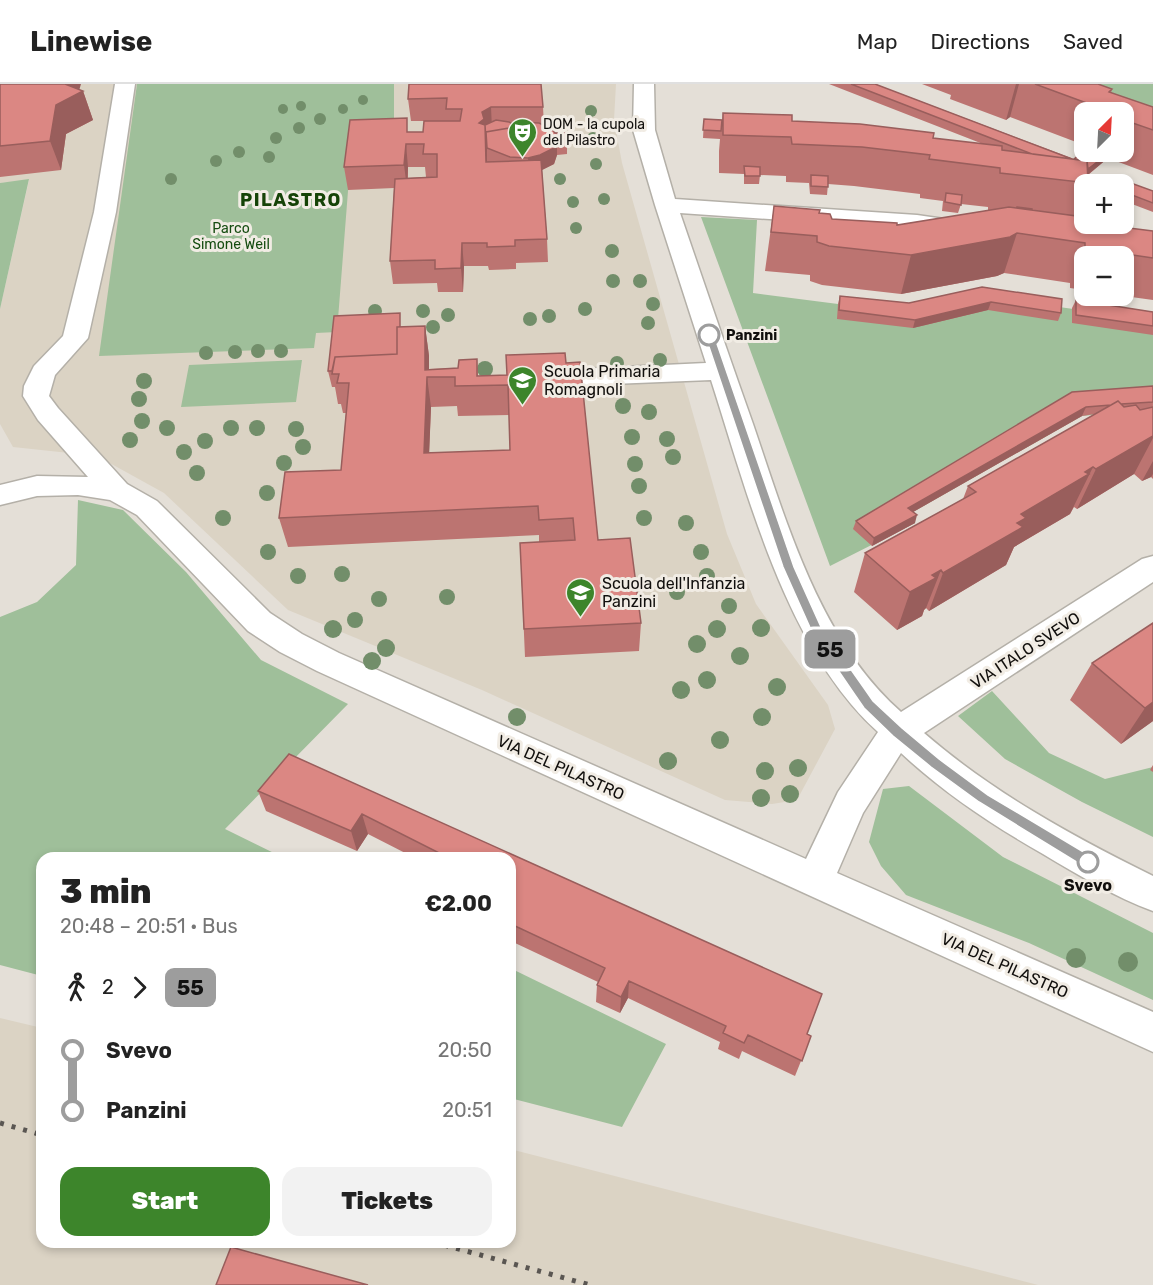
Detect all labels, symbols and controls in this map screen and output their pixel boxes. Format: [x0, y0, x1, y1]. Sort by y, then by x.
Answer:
text: Linewise [30, 25, 153, 58]
text: Map [857, 29, 898, 54]
text: Directions [931, 29, 1030, 54]
text: Saved [1063, 29, 1123, 54]
north arrow [1074, 102, 1134, 162]
map controls [1074, 102, 1134, 306]
theatre icon: DOM - la cupola del Pilastro [506, 116, 538, 158]
place label: DOM - la cupola del Pilastro [543, 116, 645, 149]
button: + [1074, 174, 1134, 234]
district label: PILASTRO [240, 189, 342, 211]
park label: Parco Simone Weil [192, 220, 270, 253]
button: − [1074, 246, 1134, 306]
marker: Panzini [698, 324, 720, 346]
place label: Panzini [726, 327, 777, 344]
place label: Scuola Primaria Romagnoli [544, 362, 660, 399]
school or university icon: Scuola Primaria Romagnoli [507, 364, 539, 406]
place label: Scuola dell'Infanzia Panzini [602, 574, 745, 611]
school or university icon: Scuola dell'Infanzia Panzini [565, 576, 597, 618]
street label: VIA ITALO SVEVO [967, 608, 1083, 693]
line badge: 55 [803, 630, 857, 668]
text: 55 [816, 637, 844, 662]
street label: VIA DEL PILASTRO [494, 731, 627, 804]
marker: Svevo [1077, 851, 1099, 873]
text: 3 min [60, 872, 152, 911]
place label: Svevo [1064, 876, 1112, 895]
text: €2.00 [424, 890, 492, 917]
text: 20:48 – 20:51 · Bus [60, 914, 238, 938]
street label: VIA DEL PILASTRO [938, 929, 1071, 1002]
icon: walk [60, 971, 93, 1004]
icon: forward [123, 971, 156, 1004]
text: 2 [102, 975, 114, 999]
text: 55 [177, 975, 204, 1000]
text: Svevo [106, 1037, 172, 1064]
text: 20:50 [438, 1038, 492, 1062]
text: Panzini [106, 1097, 187, 1124]
text: 20:51 [442, 1098, 492, 1122]
button: Start [60, 1167, 270, 1236]
button: Tickets [282, 1167, 492, 1236]

